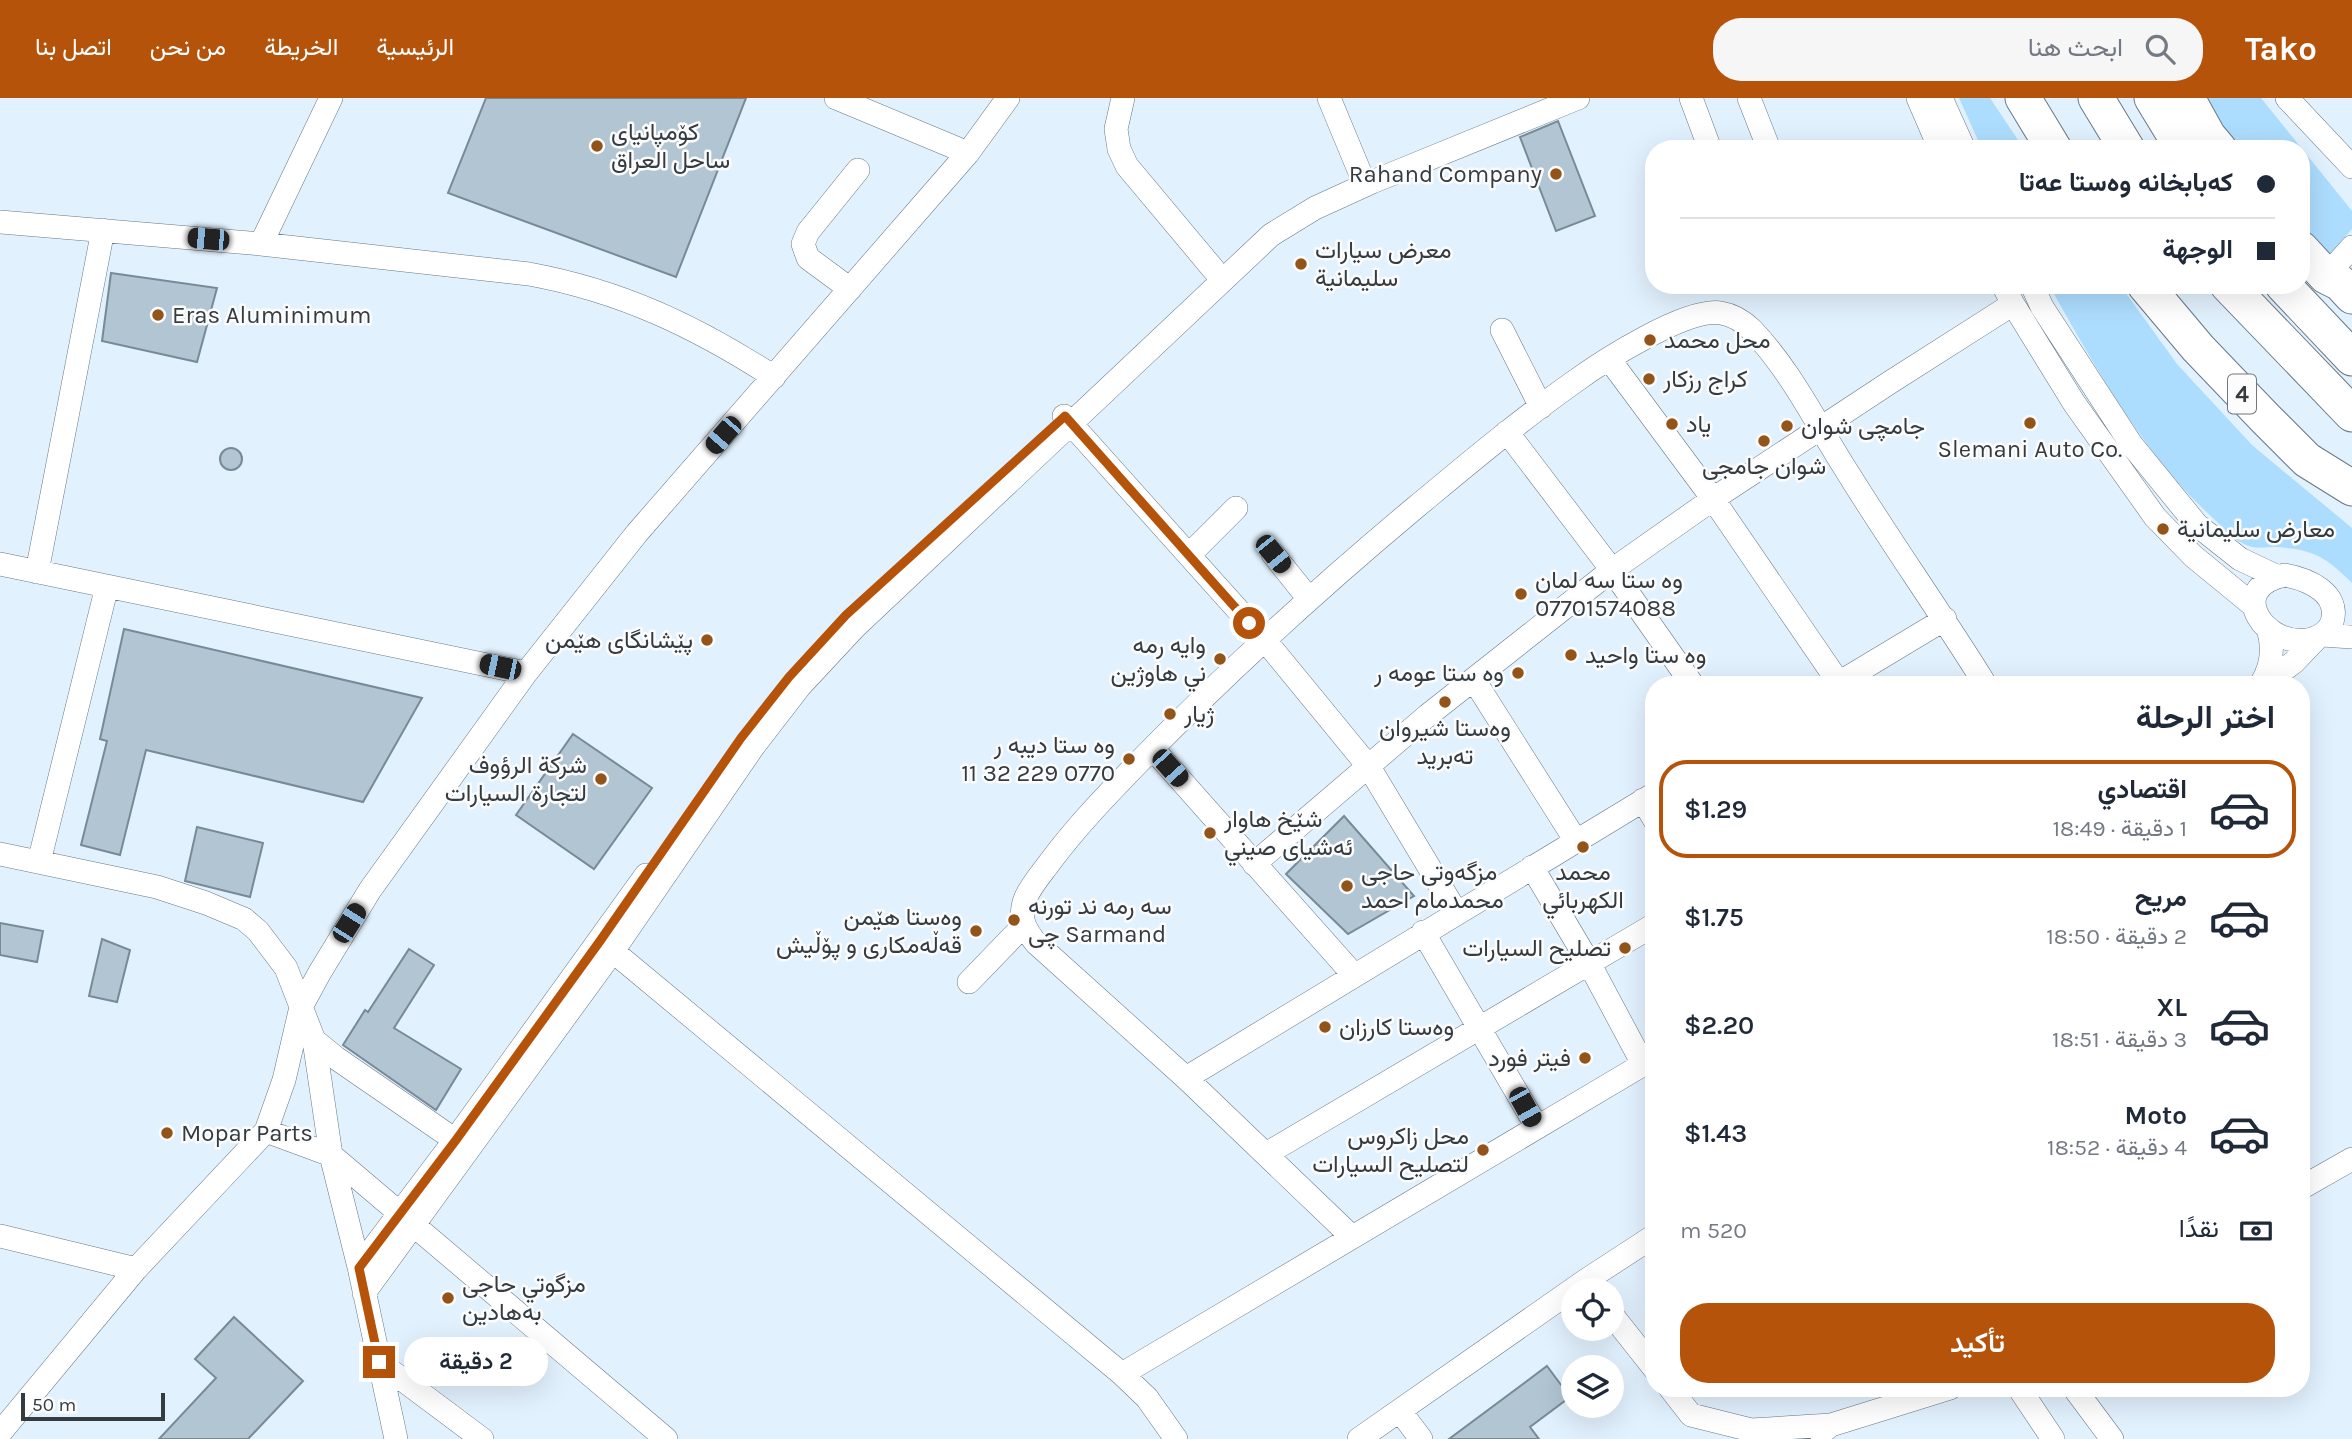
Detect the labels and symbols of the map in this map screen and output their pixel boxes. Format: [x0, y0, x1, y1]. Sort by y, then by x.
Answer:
place label: کۆمپانیای ساحل العراق [611, 118, 730, 175]
marker: کۆمپانیای ساحل العراق [589, 138, 605, 154]
place label: Rahand Company [1349, 160, 1542, 188]
marker: Rahand Company [1548, 166, 1564, 182]
car [187, 227, 230, 251]
place label: معرض سيارات سليمانية [1315, 236, 1452, 292]
marker: معرض سيارات سليمانية [1293, 256, 1309, 272]
place label: Eras Aluminimum [172, 301, 371, 329]
marker: Eras Aluminimum [150, 307, 166, 323]
place label: محل محمد [1664, 326, 1771, 354]
marker: محل محمد [1642, 332, 1658, 348]
place label: كراج رزكار [1662, 365, 1748, 395]
marker: كراج رزكار [1641, 371, 1657, 387]
road number: 4 [2228, 374, 2256, 414]
place label: ياد [1686, 410, 1711, 438]
car [702, 412, 745, 458]
place label: جامچی شوان [1801, 412, 1925, 442]
marker: Slemani Auto Co. [2022, 415, 2038, 431]
marker: ياد [1664, 416, 1680, 432]
marker: جامچی شوان [1779, 418, 1795, 434]
marker: شوان جامجی [1756, 433, 1772, 449]
place label: Slemani Auto Co. [1938, 435, 2122, 463]
place label: شوان جامجی [1702, 452, 1826, 481]
place label: معارض سليمانية [2177, 515, 2335, 544]
marker: معارض سليمانية [2155, 521, 2171, 537]
car [1252, 531, 1295, 577]
place label: وه ستا سه لمان 07701574088 [1535, 566, 1683, 622]
marker: وه ستا سه لمان 07701574088 [1513, 586, 1529, 602]
route start [1233, 607, 1265, 639]
place label: پێشانگای هێمن [545, 626, 693, 656]
place label: وايه رمه ني هاوژين [1110, 631, 1206, 692]
marker: پێشانگای هێمن [699, 632, 715, 648]
place label: وه ستا واحید [1585, 641, 1706, 670]
marker: وه ستا واحید [1563, 647, 1579, 663]
marker: وايه رمه ني هاوژين [1212, 651, 1228, 667]
car [478, 652, 523, 682]
place label: وه ستا عومه ر [1373, 659, 1504, 688]
marker: وه ستا عومه ر [1510, 665, 1526, 681]
marker: وەستا شیروان تەبرید [1437, 694, 1453, 710]
place label: ژیار [1183, 700, 1215, 729]
marker: ژیار [1162, 706, 1178, 722]
place label: وەستا شیروان تەبرید [1379, 714, 1511, 771]
place label: وه ستا دیبه ر 11 32 229 0770 [961, 731, 1115, 787]
car [1149, 745, 1192, 791]
place label: شركة الرؤوف لتجارة السيارات [445, 751, 587, 808]
marker: وه ستا دیبه ر 11 32 229 0770 [1121, 751, 1137, 767]
marker: شركة الرؤوف لتجارة السيارات [593, 771, 609, 787]
place label: شێخ هاوار ئەشیای صيني [1223, 805, 1353, 866]
marker: شێخ هاوار ئەشیای صيني [1202, 825, 1218, 841]
marker: محمد الكهربائي [1575, 839, 1591, 855]
place label: مزگەوتی حاجی محمدمام احمد [1361, 858, 1504, 916]
place label: محمد الكهربائي [1542, 858, 1624, 919]
marker: مزگەوتی حاجی محمدمام احمد [1339, 878, 1355, 894]
place label: سه رمه ند تورنه چی Sarmand [1028, 892, 1172, 950]
car [329, 900, 370, 946]
place label: وەستا هێمن قەڵەمکاری و پۆڵیش [776, 903, 962, 961]
marker: سه رمه ند تورنه چی Sarmand [1006, 912, 1022, 928]
marker: وەستا هێمن قەڵەمکاری و پۆڵیش [968, 923, 984, 939]
place label: تصليح السيارات [1462, 934, 1611, 965]
marker: تصليح السيارات [1617, 940, 1633, 956]
place label: وەستا کارزان [1339, 1013, 1454, 1042]
marker: وەستا کارزان [1317, 1019, 1333, 1035]
place label: فيتر فورد [1488, 1044, 1571, 1073]
marker: فيتر فورد [1577, 1050, 1593, 1066]
car [1506, 1084, 1545, 1130]
place label: Mopar Parts [181, 1119, 313, 1147]
place label: محل زاكروس لتصليح السيارات [1312, 1122, 1469, 1181]
marker: Mopar Parts [159, 1125, 175, 1141]
marker: محل زاكروس لتصليح السيارات [1475, 1142, 1491, 1158]
place label: مزگوتي حاجی بەهادین [462, 1270, 586, 1326]
marker: مزگوتي حاجی بەهادین [440, 1290, 456, 1306]
callout: 2 دقيقة [404, 1338, 547, 1386]
route end [363, 1346, 395, 1378]
scale bar [21, 1390, 164, 1422]

